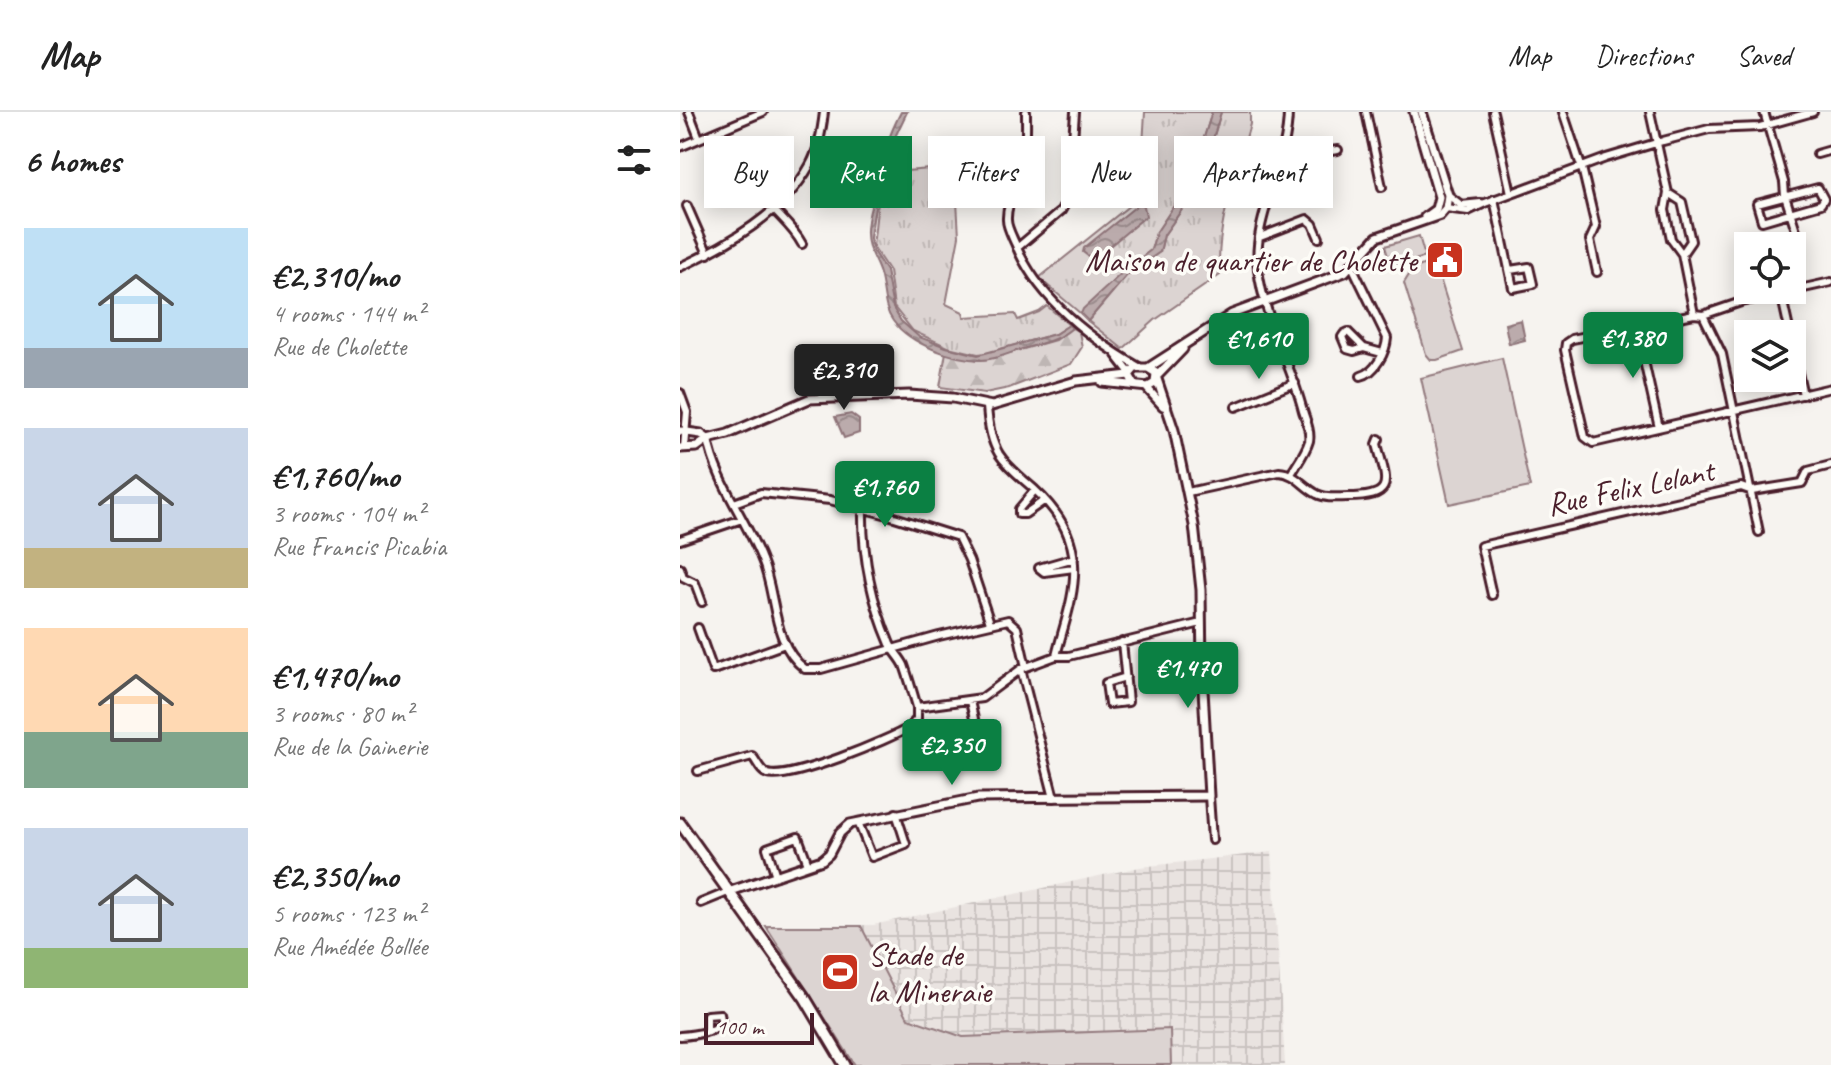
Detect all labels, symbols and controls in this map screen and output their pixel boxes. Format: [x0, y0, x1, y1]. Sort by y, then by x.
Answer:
text: Map [40, 32, 99, 79]
text: Map [1508, 38, 1551, 73]
text: Directions [1595, 38, 1693, 73]
text: Saved [1737, 38, 1791, 73]
chip: Buy [704, 136, 794, 208]
chip: Rent [810, 136, 912, 208]
chip: Filters [928, 136, 1045, 208]
chip: New [1061, 136, 1158, 208]
chip: Apartment [1174, 136, 1333, 208]
icon: filters [612, 138, 656, 182]
text: 6 homes [24, 139, 121, 182]
map controls [1734, 232, 1806, 392]
button: locate [1734, 232, 1806, 304]
public building icon: Maison de quartier de Cholette [1424, 239, 1466, 281]
place label: Maison de quartier de Cholette [1085, 240, 1420, 281]
text: €2,310/mo [272, 254, 399, 297]
icon: home [88, 260, 184, 356]
text: 4 rooms · 144 m² [272, 297, 424, 330]
pin: €1,380 [1568, 312, 1698, 380]
pin: €1,610 [1194, 313, 1324, 381]
button: layers [1734, 320, 1806, 392]
text: €1,380 [1601, 321, 1665, 354]
text: €1,610 [1227, 322, 1291, 355]
text: Rue de Cholette [272, 330, 406, 363]
pin: €2,310 [779, 344, 909, 412]
text: €2,310 [812, 353, 876, 386]
street label: Rue Felix Lelant [1543, 449, 1720, 525]
text: €1,760/mo [272, 454, 399, 497]
icon: home [88, 460, 184, 556]
pin: €1,760 [820, 461, 950, 529]
text: €1,760 [853, 470, 917, 503]
text: 3 rooms · 104 m² [272, 497, 424, 530]
text: Rue Francis Picabia [272, 530, 446, 563]
pin: €1,470 [1123, 642, 1253, 710]
text: €1,470 [1156, 651, 1220, 684]
text: €1,470/mo [272, 654, 399, 697]
icon: home [88, 660, 184, 756]
text: 3 rooms · 80 m² [272, 697, 413, 730]
pin: €2,350 [887, 719, 1017, 787]
text: €2,350 [920, 728, 984, 761]
text: Rue de la Gainerie [272, 730, 427, 763]
text: €2,350/mo [272, 854, 398, 897]
icon: home [88, 860, 184, 956]
text: 5 rooms · 123 m² [272, 897, 424, 930]
text: Rue Amédée Bollée [272, 930, 427, 963]
place label: Stade de la Mineraie [868, 934, 993, 1012]
sports icon: Stade de la Mineraie [819, 951, 861, 993]
scale bar [704, 1009, 814, 1045]
text: 100 m [716, 1013, 763, 1041]

